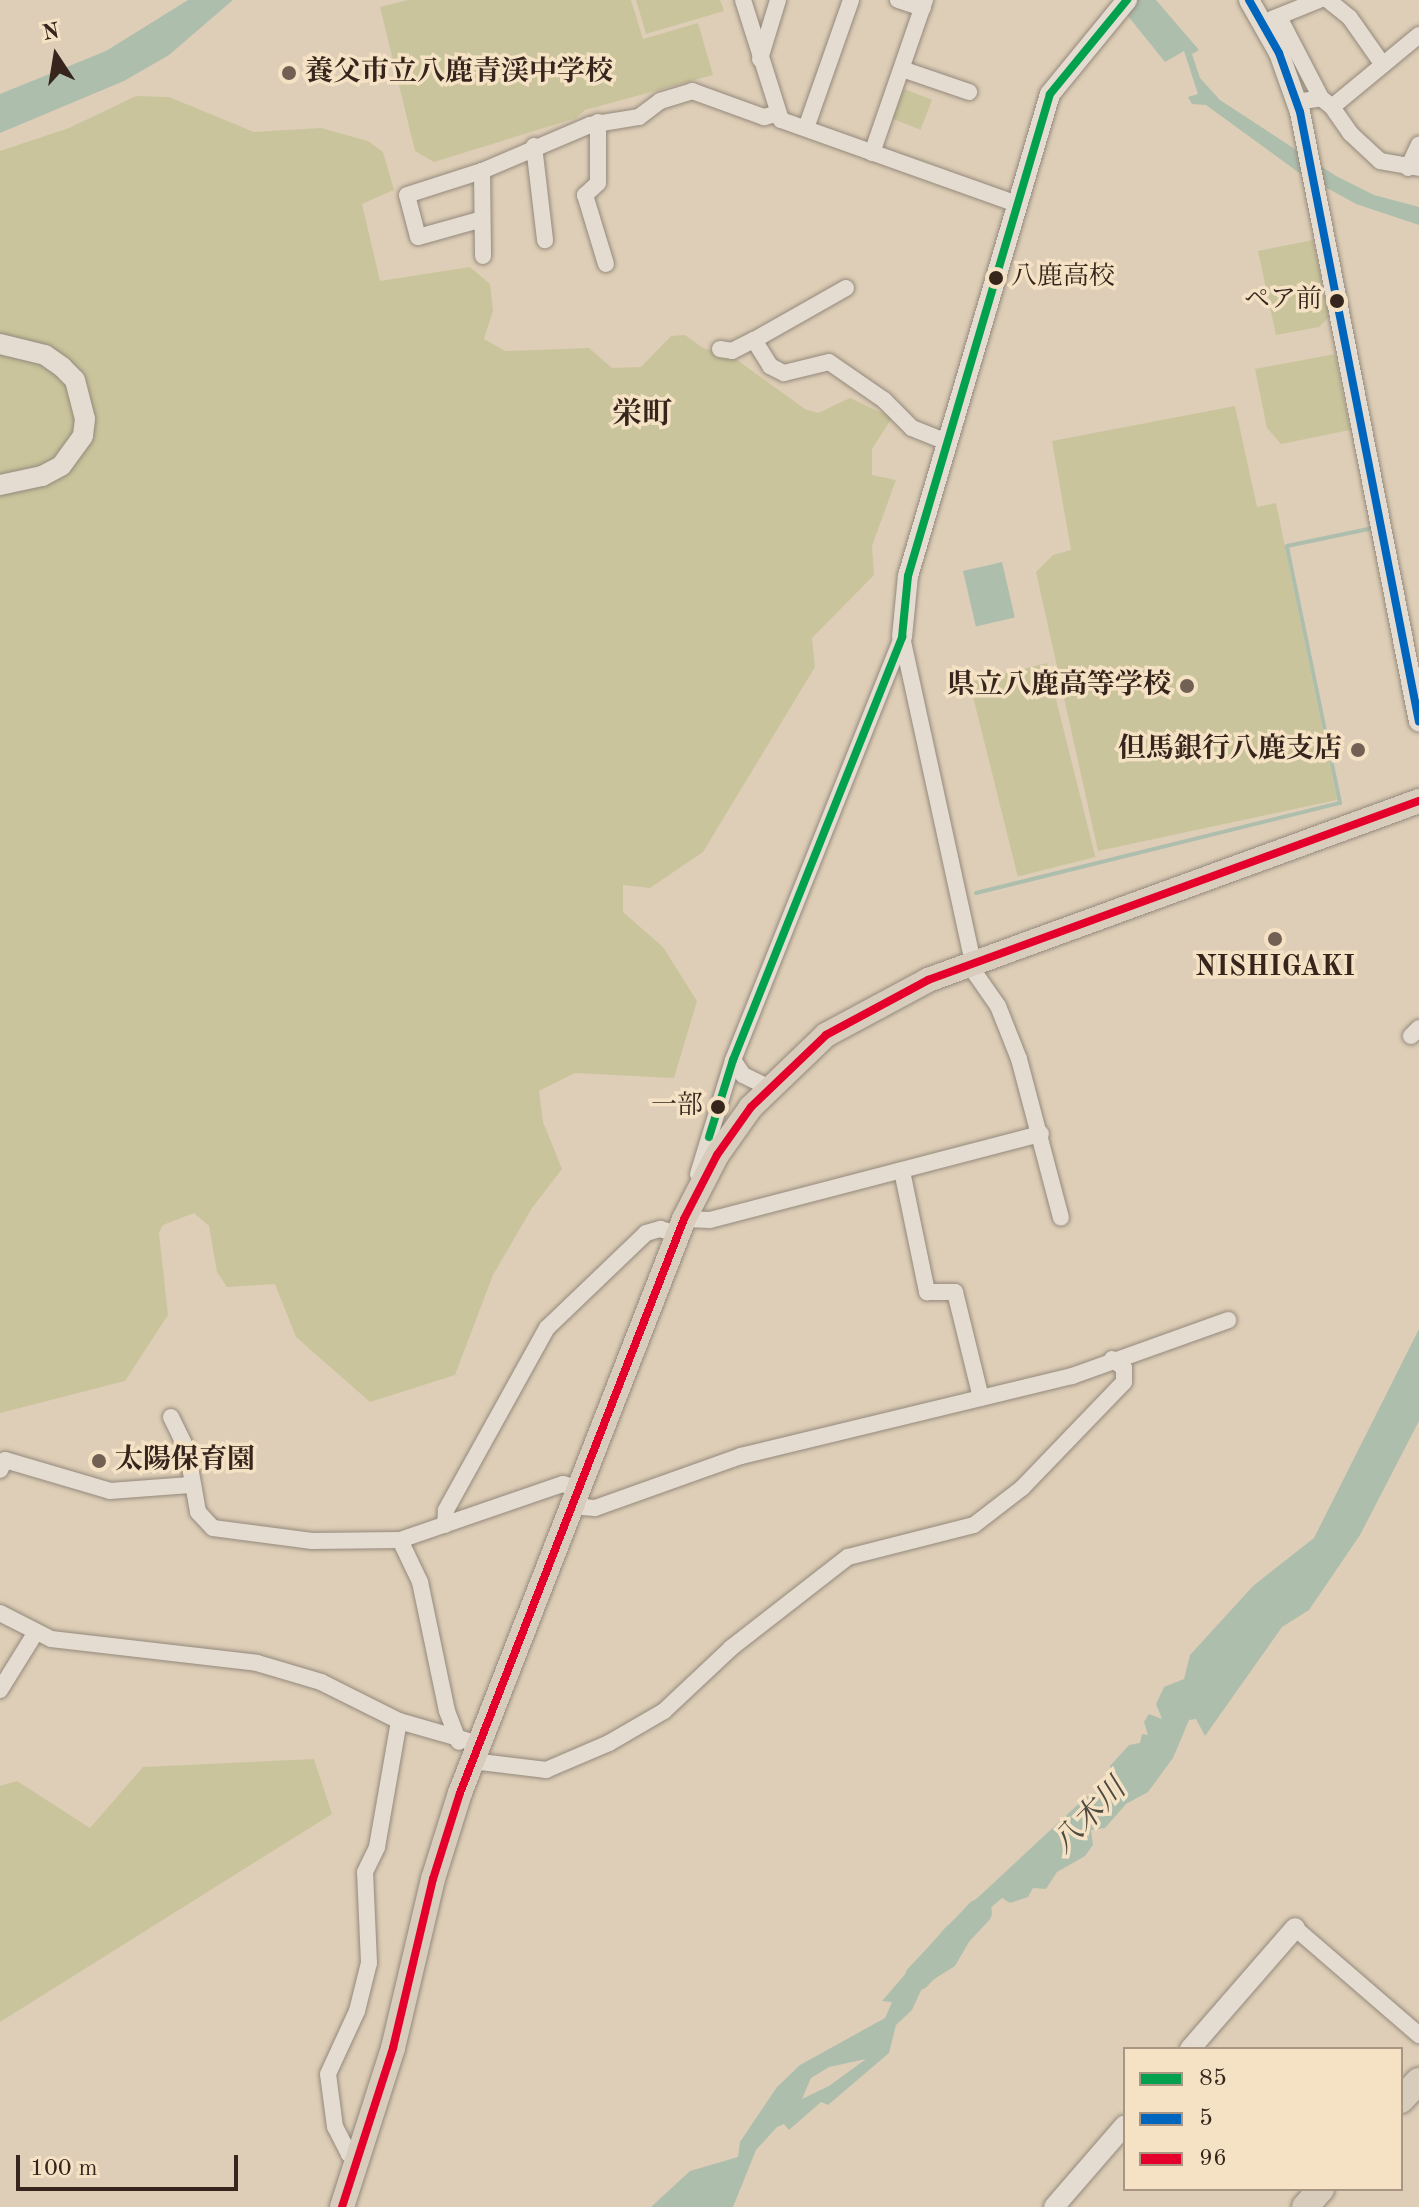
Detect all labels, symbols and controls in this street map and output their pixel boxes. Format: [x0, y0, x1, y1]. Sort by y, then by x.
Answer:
north arrow [16, 16, 96, 96]
text: N [41, 20, 62, 45]
place label: 養父市立八鹿青渓中学校 [305, 56, 613, 90]
marker: 養父市立八鹿青渓中学校 [280, 64, 298, 82]
place label: 八鹿高校 [1011, 262, 1115, 294]
marker: 八鹿高校 [988, 270, 1004, 286]
place label: ペア前 [1244, 285, 1322, 317]
marker: ペア前 [1329, 293, 1345, 309]
district label: 栄町 [612, 397, 672, 433]
place label: 県立八鹿高等学校 [947, 669, 1171, 703]
marker: 県立八鹿高等学校 [1178, 677, 1196, 695]
place label: 但馬銀行八鹿支店 [1118, 733, 1342, 767]
marker: 但馬銀行八鹿支店 [1349, 741, 1367, 759]
marker: NISHIGAKI [1266, 930, 1284, 948]
place label: NISHIGAKI [1195, 951, 1355, 985]
place label: 一部 [651, 1091, 703, 1123]
marker: 一部 [710, 1099, 726, 1115]
place label: 太陽保育園 [115, 1444, 255, 1478]
marker: 太陽保育園 [90, 1452, 108, 1470]
water label: 八木川 [1046, 1772, 1134, 1862]
legend [1123, 2047, 1403, 2191]
text: 85 [1199, 2067, 1227, 2091]
text: 5 [1199, 2107, 1213, 2131]
scale bar [20, 2139, 242, 2189]
text: 96 [1199, 2147, 1227, 2171]
text: 100 m [30, 2157, 98, 2181]

